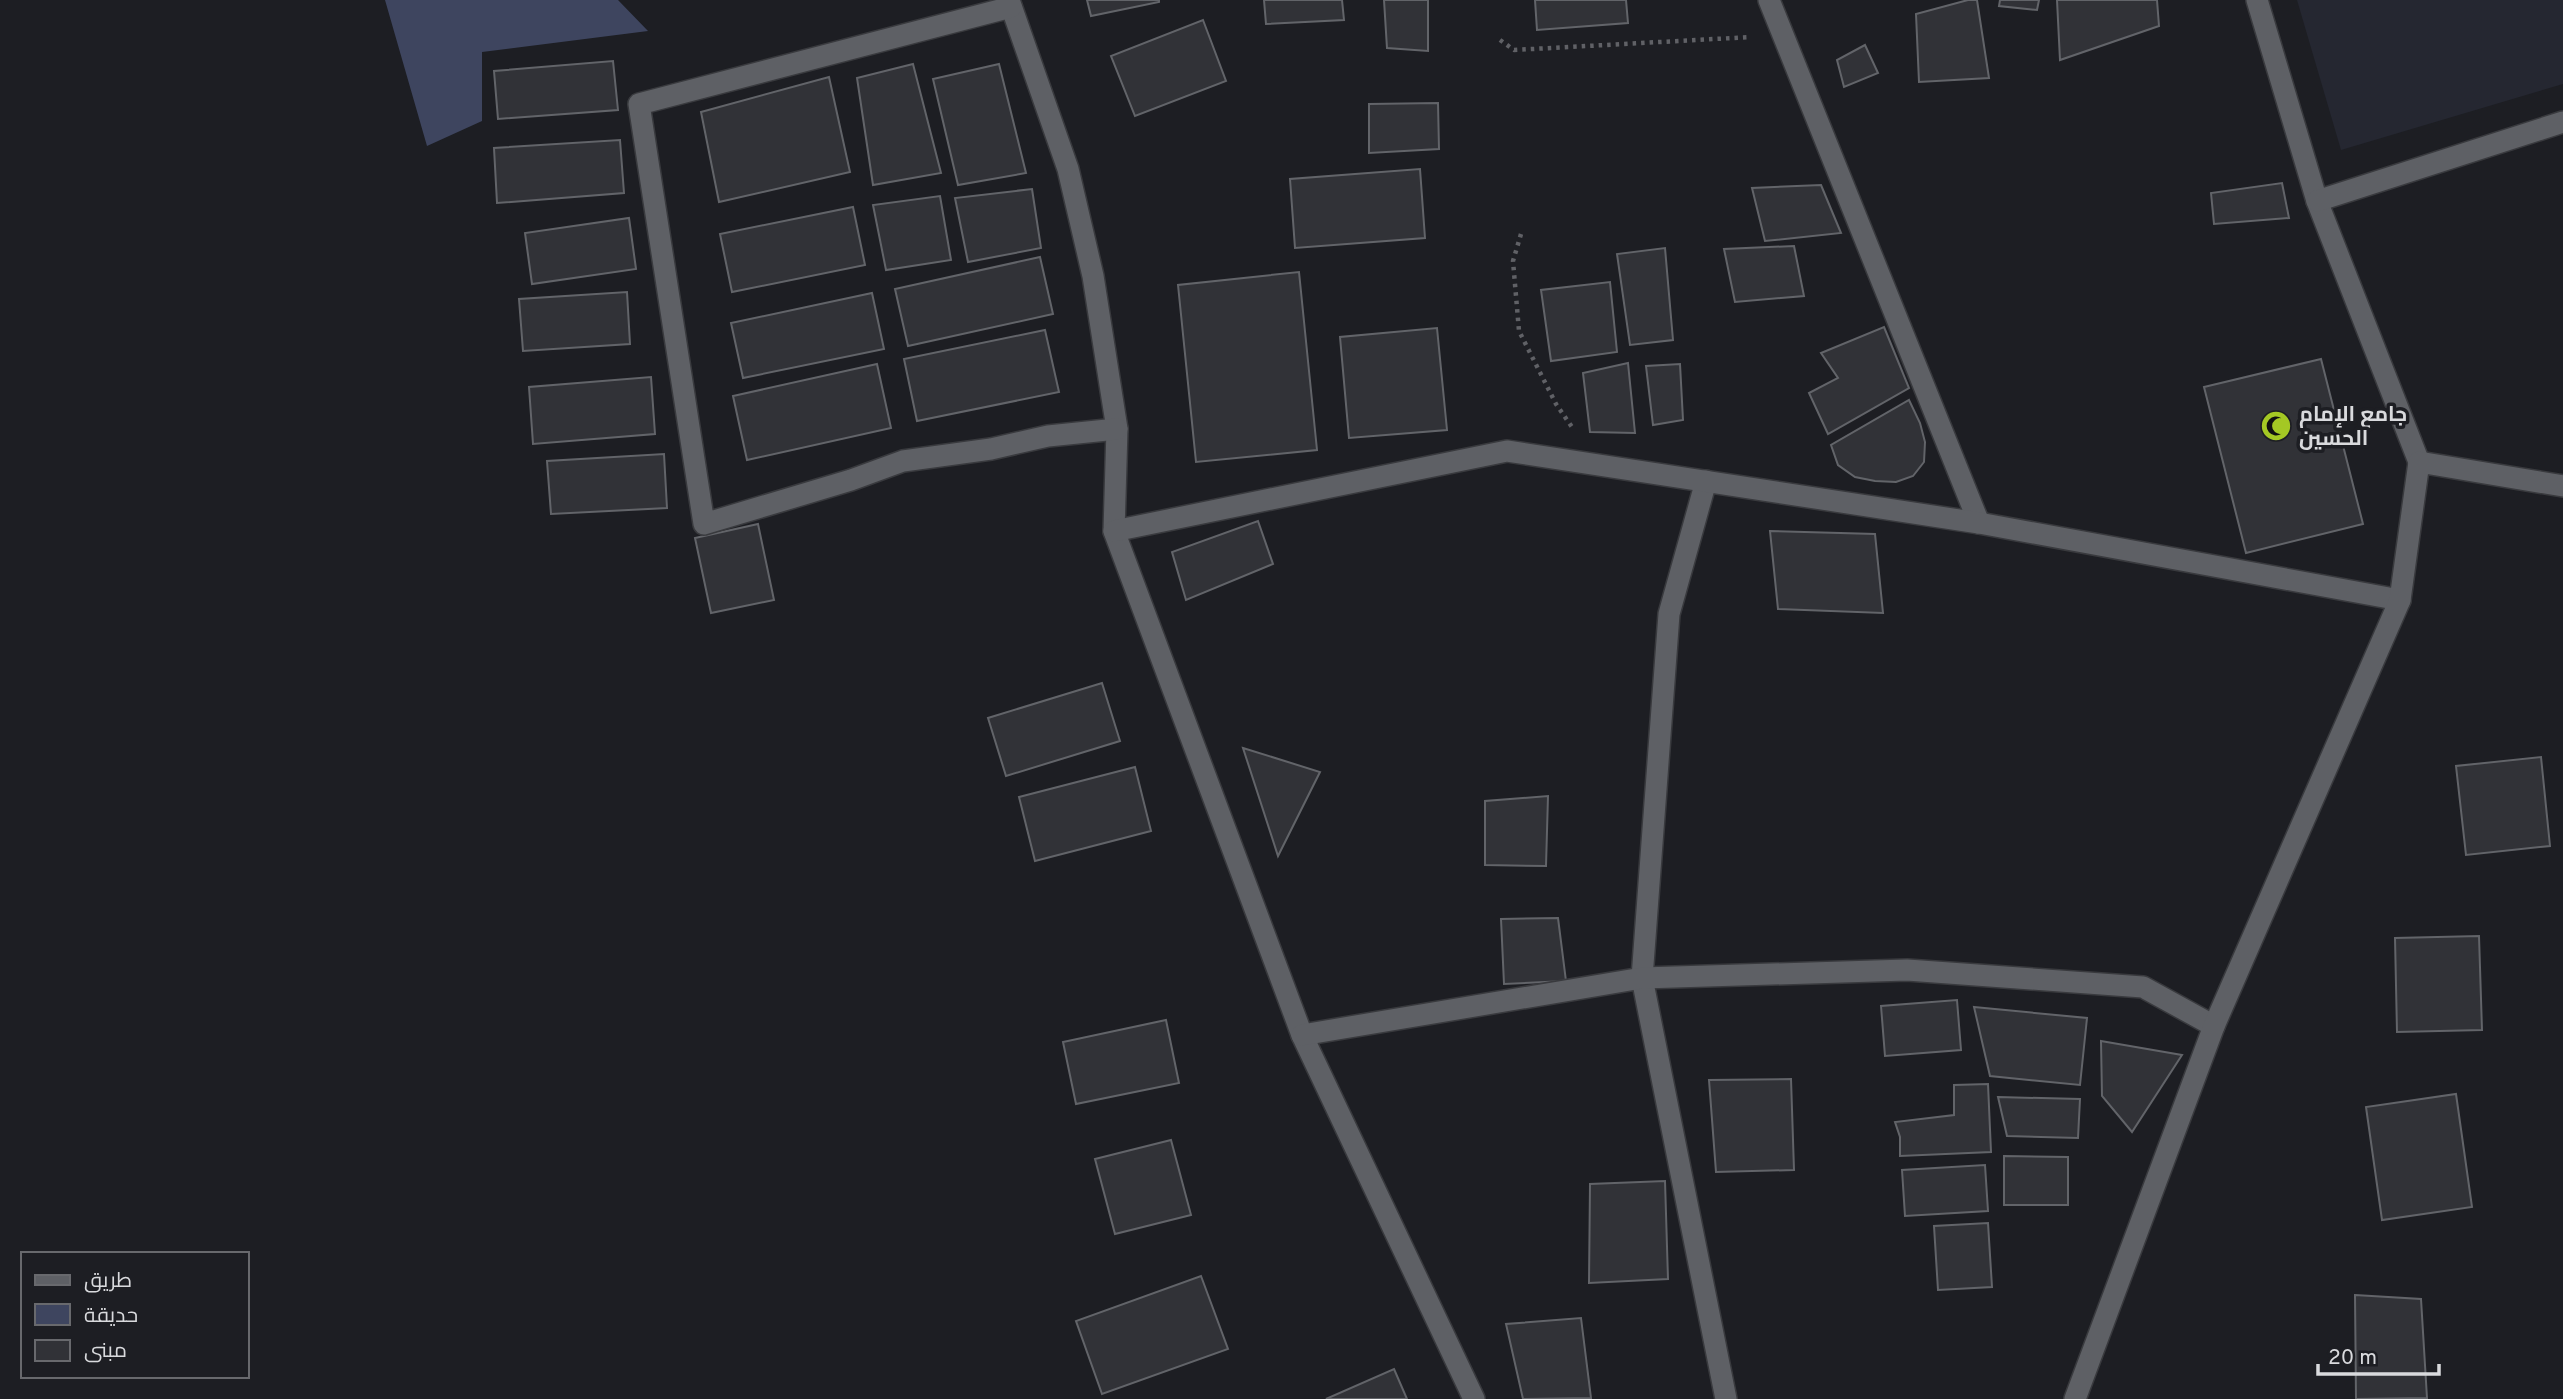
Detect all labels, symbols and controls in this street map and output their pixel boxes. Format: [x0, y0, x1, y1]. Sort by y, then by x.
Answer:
place label: جامع الإمام الحسين [2299, 402, 2407, 453]
mosque icon: جامع الإمام الحسين [2259, 409, 2293, 443]
legend [21, 1252, 248, 1378]
text: طريق [84, 1268, 132, 1295]
text: حديقة [84, 1303, 138, 1330]
scale bar [2318, 1332, 2439, 1376]
text: مبنى [84, 1338, 127, 1365]
text: 20 m [2328, 1345, 2377, 1372]

